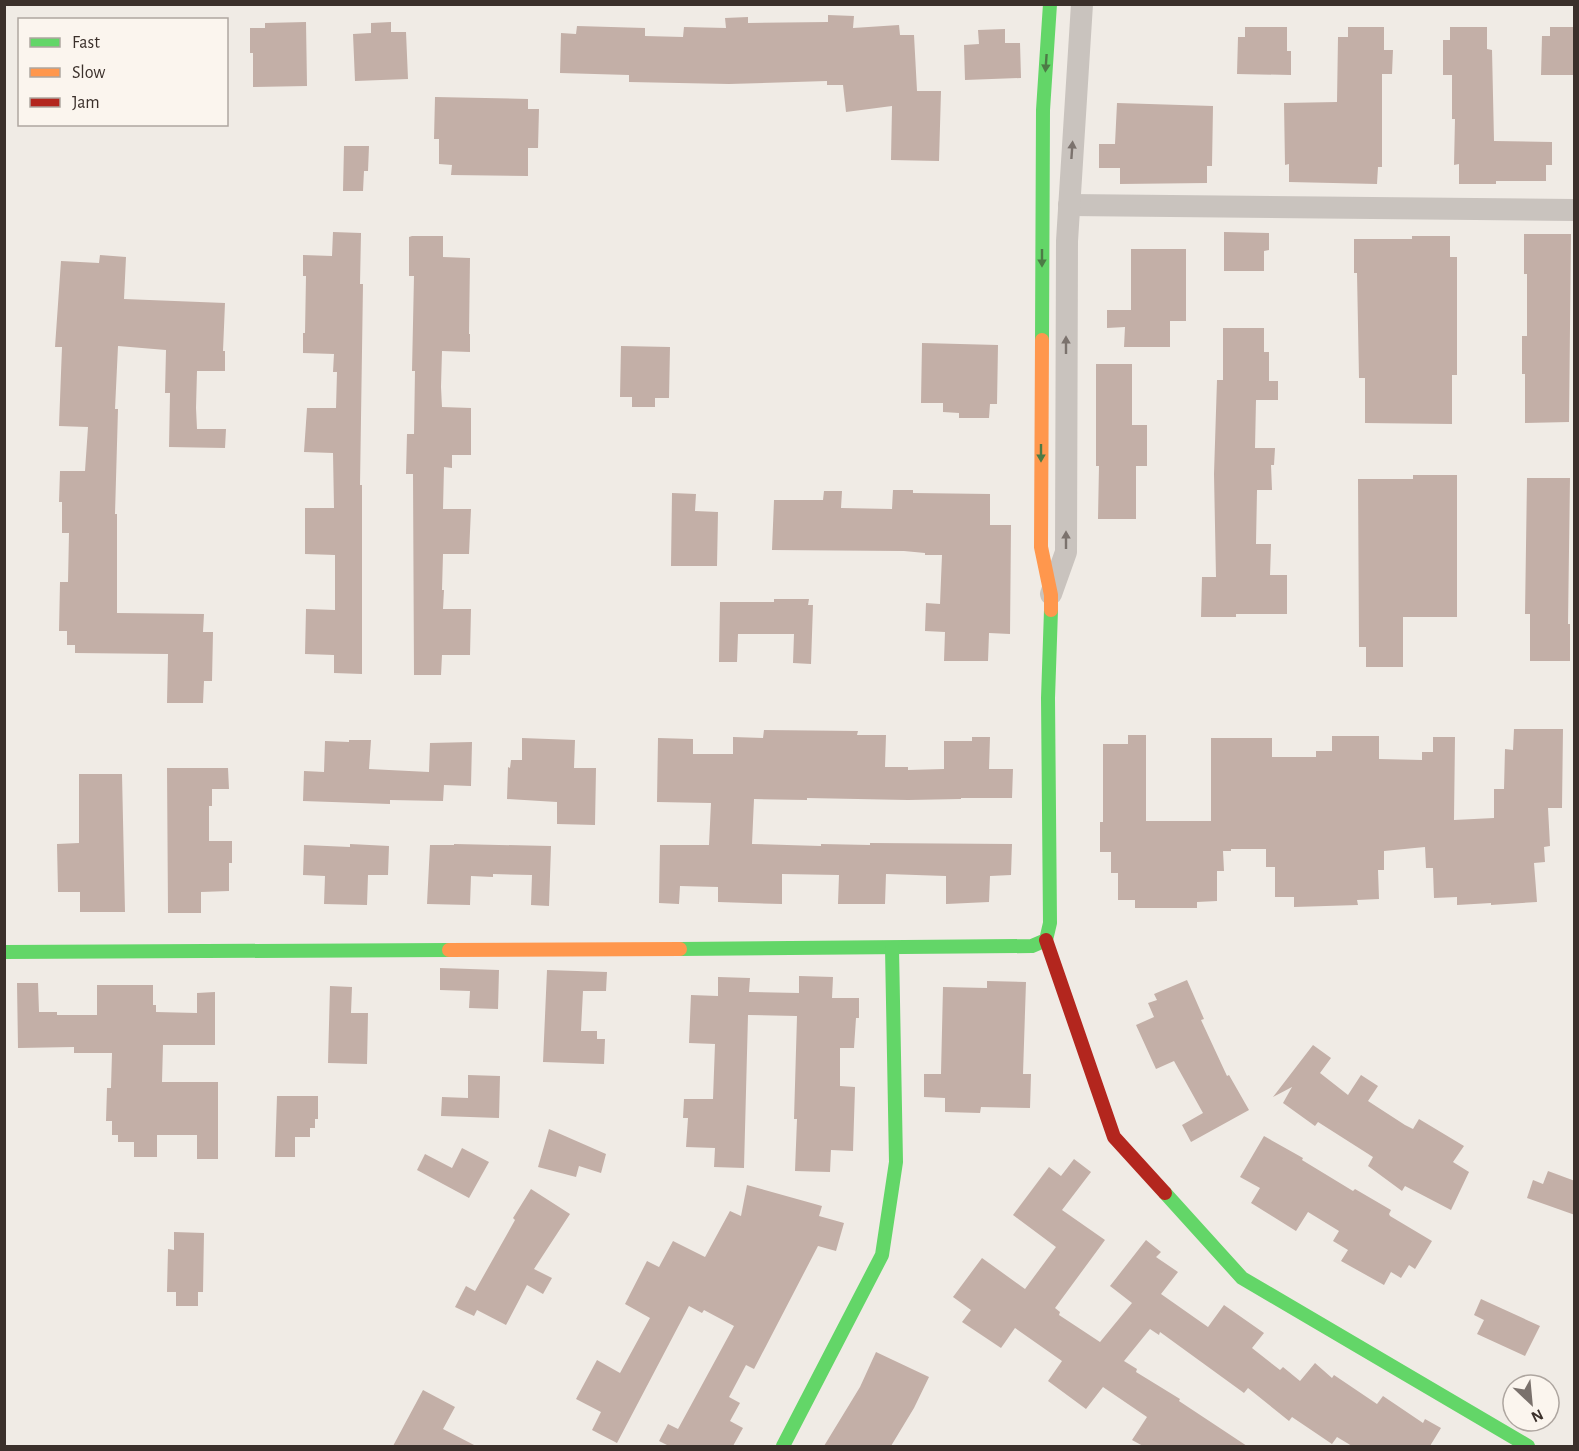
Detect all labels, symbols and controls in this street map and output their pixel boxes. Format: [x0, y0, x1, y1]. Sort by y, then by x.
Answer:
legend [18, 18, 228, 126]
text: Fast [72, 34, 100, 52]
one-way arrow [1042, 53, 1051, 72]
text: Slow [72, 64, 105, 82]
text: Jam [72, 94, 100, 112]
one-way arrow [1068, 140, 1077, 159]
one-way arrow [1037, 248, 1047, 267]
one-way arrow [1061, 335, 1071, 354]
one-way arrow [1036, 443, 1046, 462]
one-way arrow [1061, 530, 1071, 549]
north arrow [1501, 1373, 1561, 1433]
text: N [1529, 1406, 1546, 1425]

